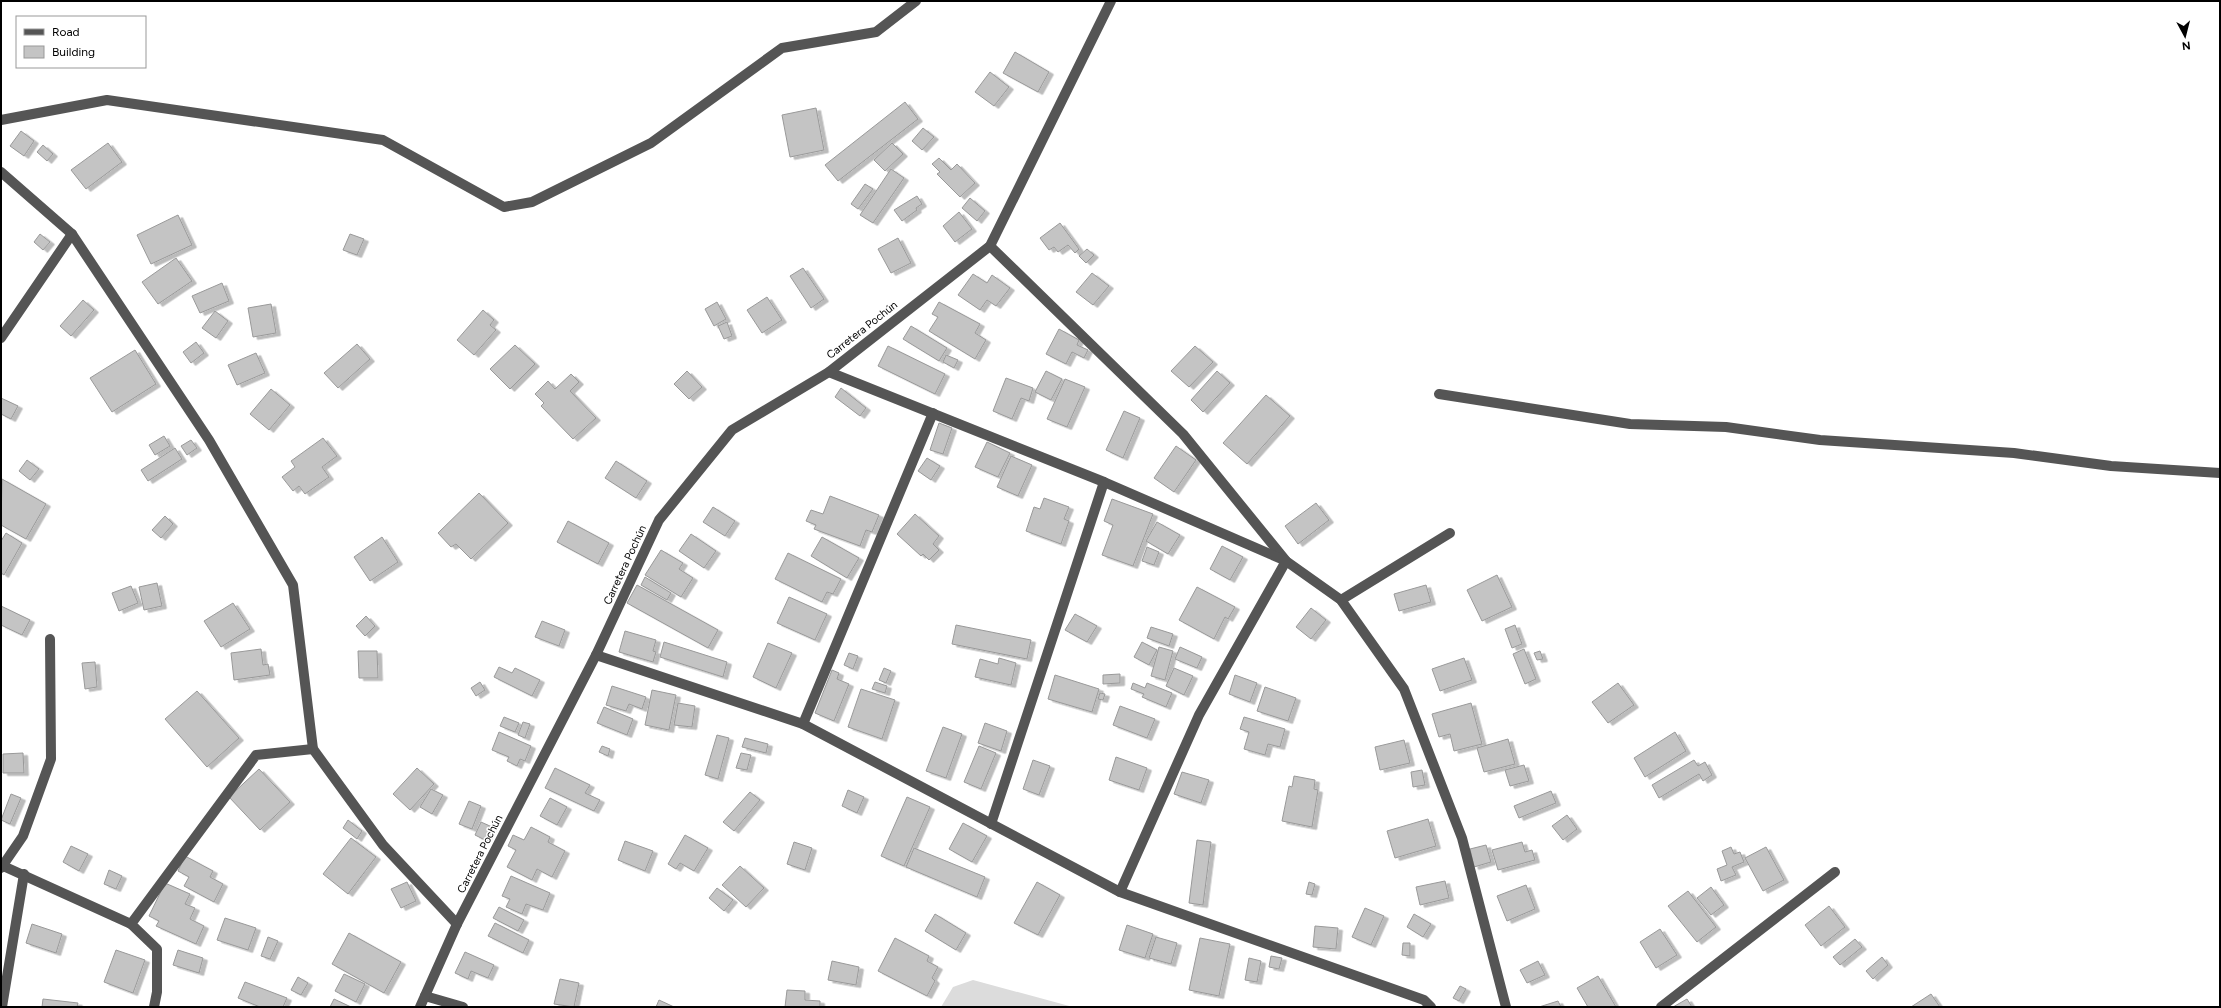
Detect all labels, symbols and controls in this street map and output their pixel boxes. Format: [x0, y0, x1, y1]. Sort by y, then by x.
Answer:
legend [16, 16, 146, 68]
north arrow [2165, 16, 2205, 56]
text: Road [52, 25, 80, 39]
text: N [2181, 38, 2191, 52]
text: Building [52, 45, 95, 59]
street label: Carretera Pochún [824, 298, 900, 362]
street label: Carretera Pochún [601, 523, 649, 607]
street label: Carretera Pochún [455, 813, 505, 895]

